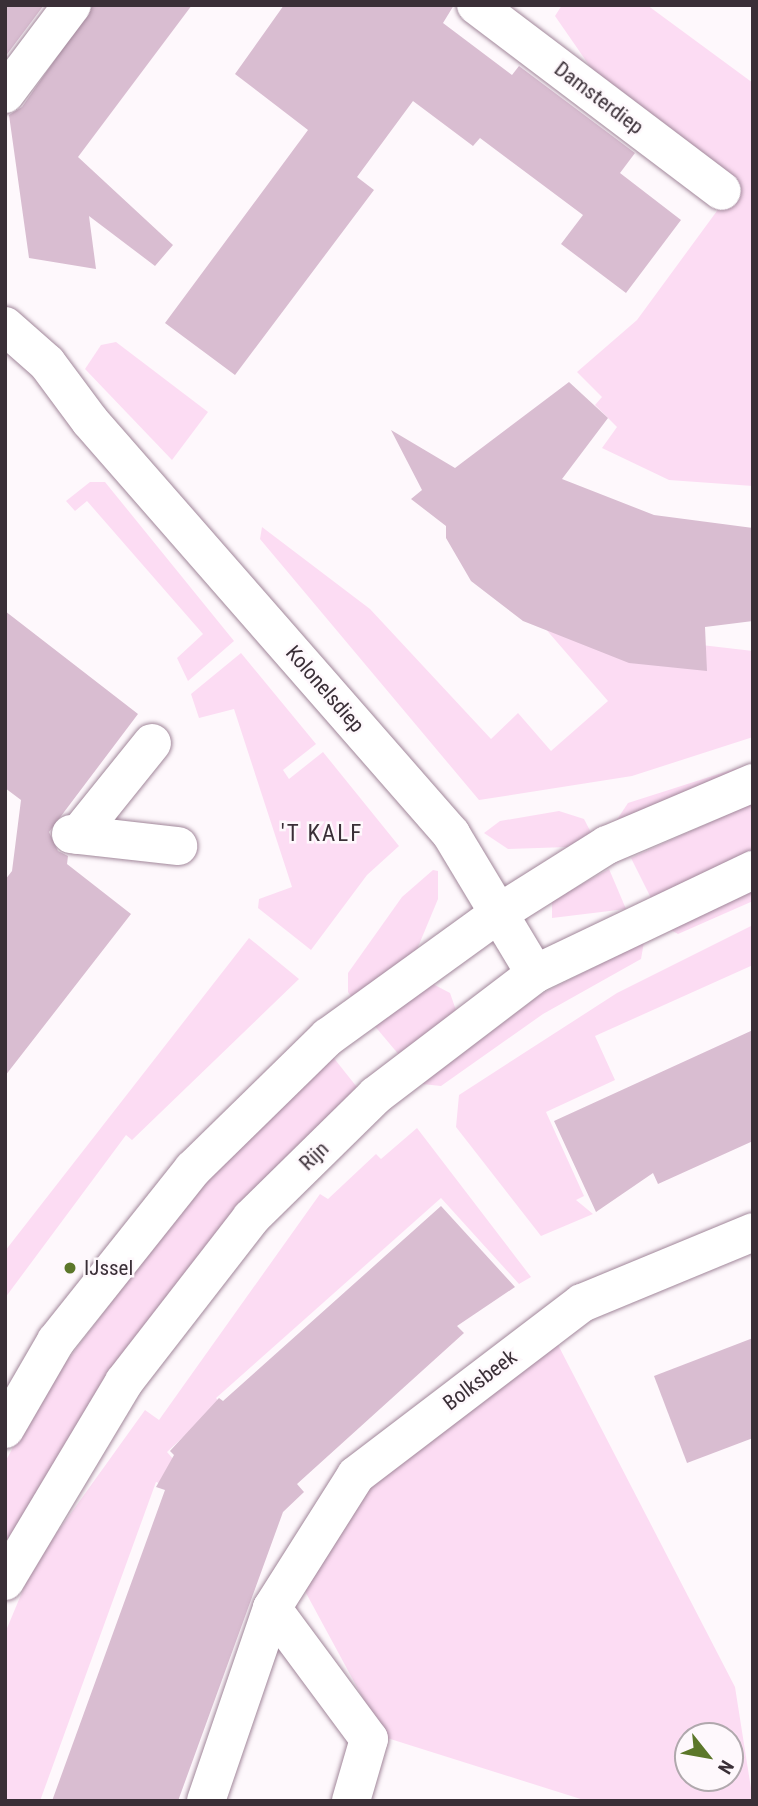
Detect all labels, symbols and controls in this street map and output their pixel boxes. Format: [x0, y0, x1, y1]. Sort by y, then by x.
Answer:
street label: Damsterdiep [549, 56, 649, 140]
street label: Kolonelsdiep [280, 640, 370, 738]
district label: 'T KALF [281, 820, 363, 848]
street label: Rijn [294, 1136, 334, 1176]
place label: IJssel [84, 1255, 133, 1281]
marker: IJssel [62, 1260, 78, 1276]
street label: Bolksbeek [438, 1344, 522, 1416]
north arrow [674, 1722, 744, 1792]
text: N [713, 1756, 739, 1778]

